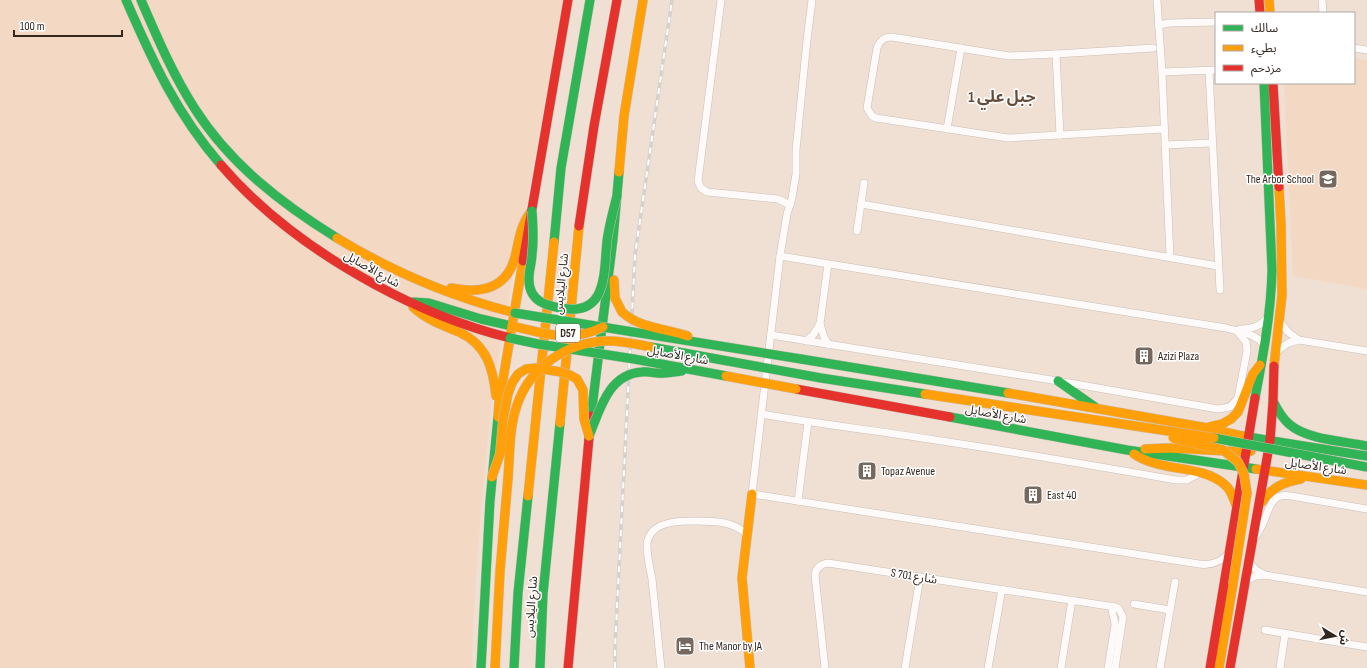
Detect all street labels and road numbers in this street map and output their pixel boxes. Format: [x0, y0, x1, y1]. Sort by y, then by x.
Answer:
street label: شارع الأصايل [341, 248, 402, 292]
street label: شارع اليلايس [551, 253, 573, 316]
road number: D57 [556, 324, 580, 342]
street label: شارع الأصايل [646, 343, 710, 369]
street label: شارع الأصايل [964, 402, 1028, 428]
street label: شارع الأصايل [1284, 455, 1348, 479]
street label: S 701 شارع [890, 565, 938, 589]
street label: شارع اليلايس [522, 576, 542, 638]

